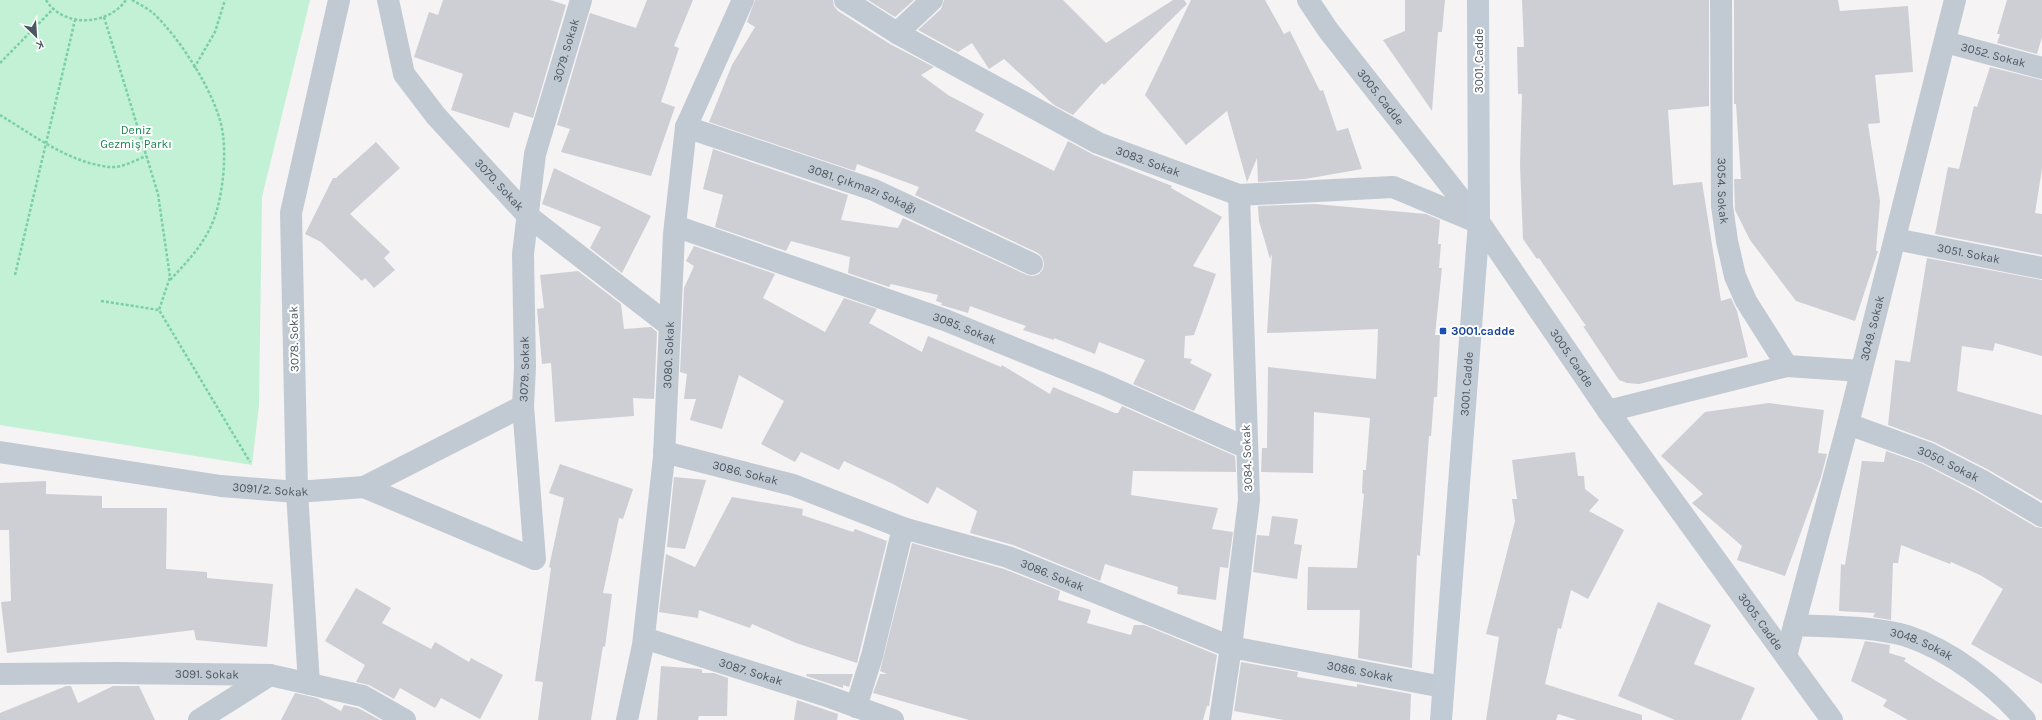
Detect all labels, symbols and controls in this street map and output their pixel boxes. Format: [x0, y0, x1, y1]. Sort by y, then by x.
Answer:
north arrow [16, 16, 56, 56]
street label: 3079. Sokak [550, 17, 582, 84]
street label: 3001. Cadde [1472, 29, 1486, 93]
text: K [33, 37, 46, 52]
street label: 3052. Sokak [1959, 40, 2028, 70]
street label: 3005. Cadde [1354, 66, 1407, 128]
park label: Deniz Gezmiş Parkı [100, 123, 172, 151]
street label: 3083. Sokak [1114, 143, 1182, 180]
street label: 3070. Sokak [472, 156, 527, 214]
street label: 3054. Sokak [1715, 158, 1732, 225]
street label: 3081. Çıkmazı Sokağı [806, 161, 919, 216]
street label: 3051. Sokak [1936, 240, 2002, 267]
street label: 3049. Sokak [1857, 294, 1887, 362]
street label: 3078. Sokak [286, 306, 302, 372]
street label: 3085. Sokak [931, 309, 999, 347]
street label: 3080. Sokak [660, 321, 677, 389]
place label: 3001.cadde [1451, 324, 1515, 338]
marker: 3001.cadde [1438, 326, 1448, 336]
street label: 3005. Cadde [1547, 326, 1597, 390]
street label: 3079. Sokak [516, 336, 532, 402]
street label: 3001. Cadde [1457, 351, 1476, 417]
street label: 3084. Sokak [1239, 424, 1255, 492]
street label: 3050. Sokak [1916, 443, 1982, 485]
street label: 3086. Sokak [711, 458, 780, 488]
street label: 3091/2. Sokak [232, 480, 309, 499]
street label: 3086. Sokak [1018, 556, 1086, 594]
street label: 3005. Cadde [1735, 590, 1786, 653]
street label: 3048. Sokak [1889, 625, 1956, 663]
street label: 3087. Sokak [717, 655, 785, 689]
street label: 3086. Sokak [1326, 658, 1395, 685]
street label: 3091. Sokak [175, 667, 239, 682]

